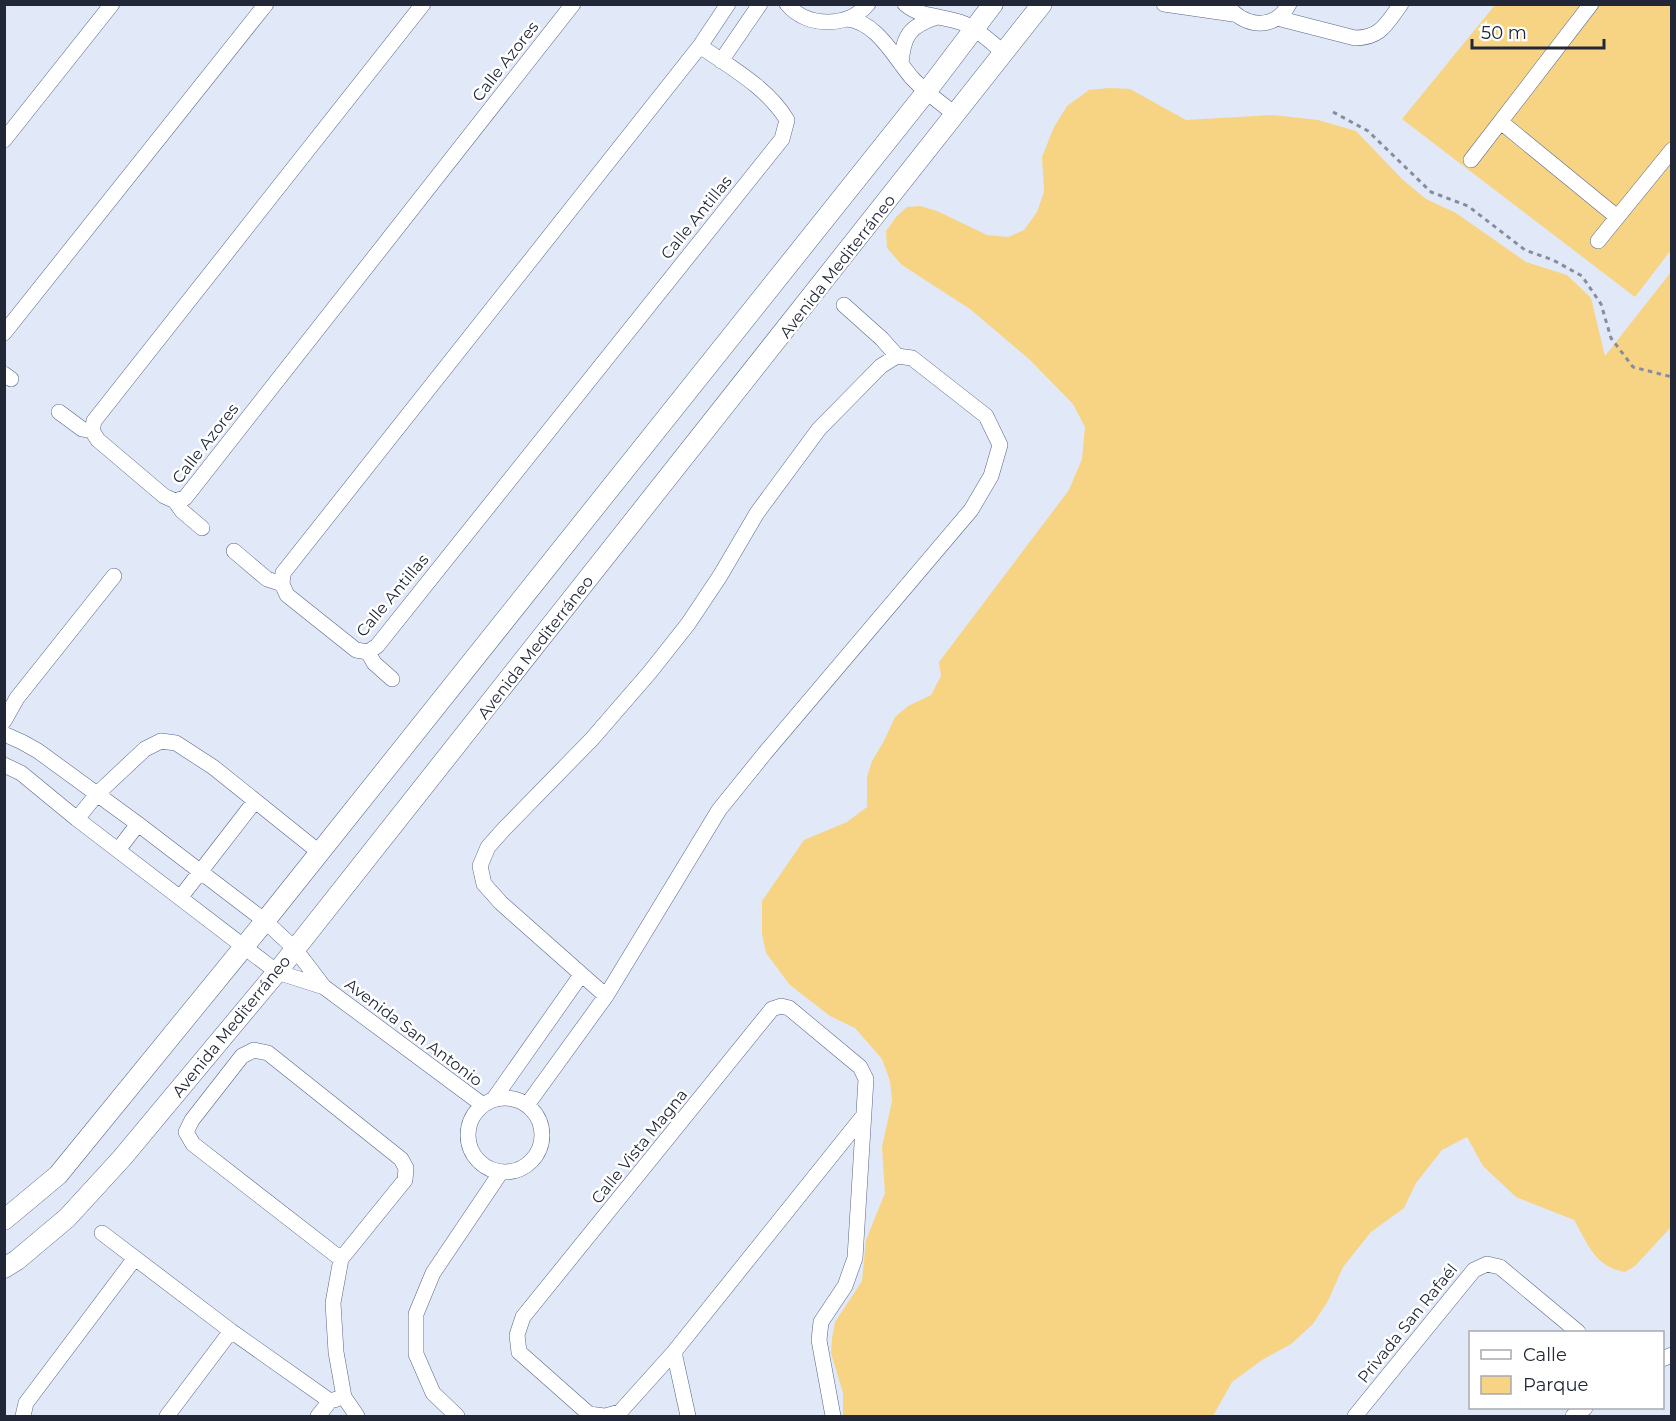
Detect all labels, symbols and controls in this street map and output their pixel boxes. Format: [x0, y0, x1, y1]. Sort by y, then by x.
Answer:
scale bar [1472, 12, 1604, 50]
street label: Calle Azores [468, 17, 543, 105]
text: 50 m [1481, 22, 1527, 44]
street label: Calle Antillas [657, 172, 736, 263]
street label: Avenida Mediterráneo [776, 191, 899, 342]
street label: Calle Azores [168, 399, 243, 487]
street label: Calle Antillas [352, 550, 433, 641]
street label: Avenida Mediterráneo [474, 572, 597, 723]
street label: Avenida Mediterráneo [168, 952, 294, 1101]
street label: Avenida San Antonio [341, 975, 486, 1090]
street label: Calle Vista Magna [587, 1085, 691, 1207]
street label: Privada San Rafaél [1353, 1260, 1461, 1387]
legend [1469, 1331, 1664, 1409]
text: Calle [1523, 1344, 1567, 1366]
text: Parque [1523, 1374, 1589, 1396]

